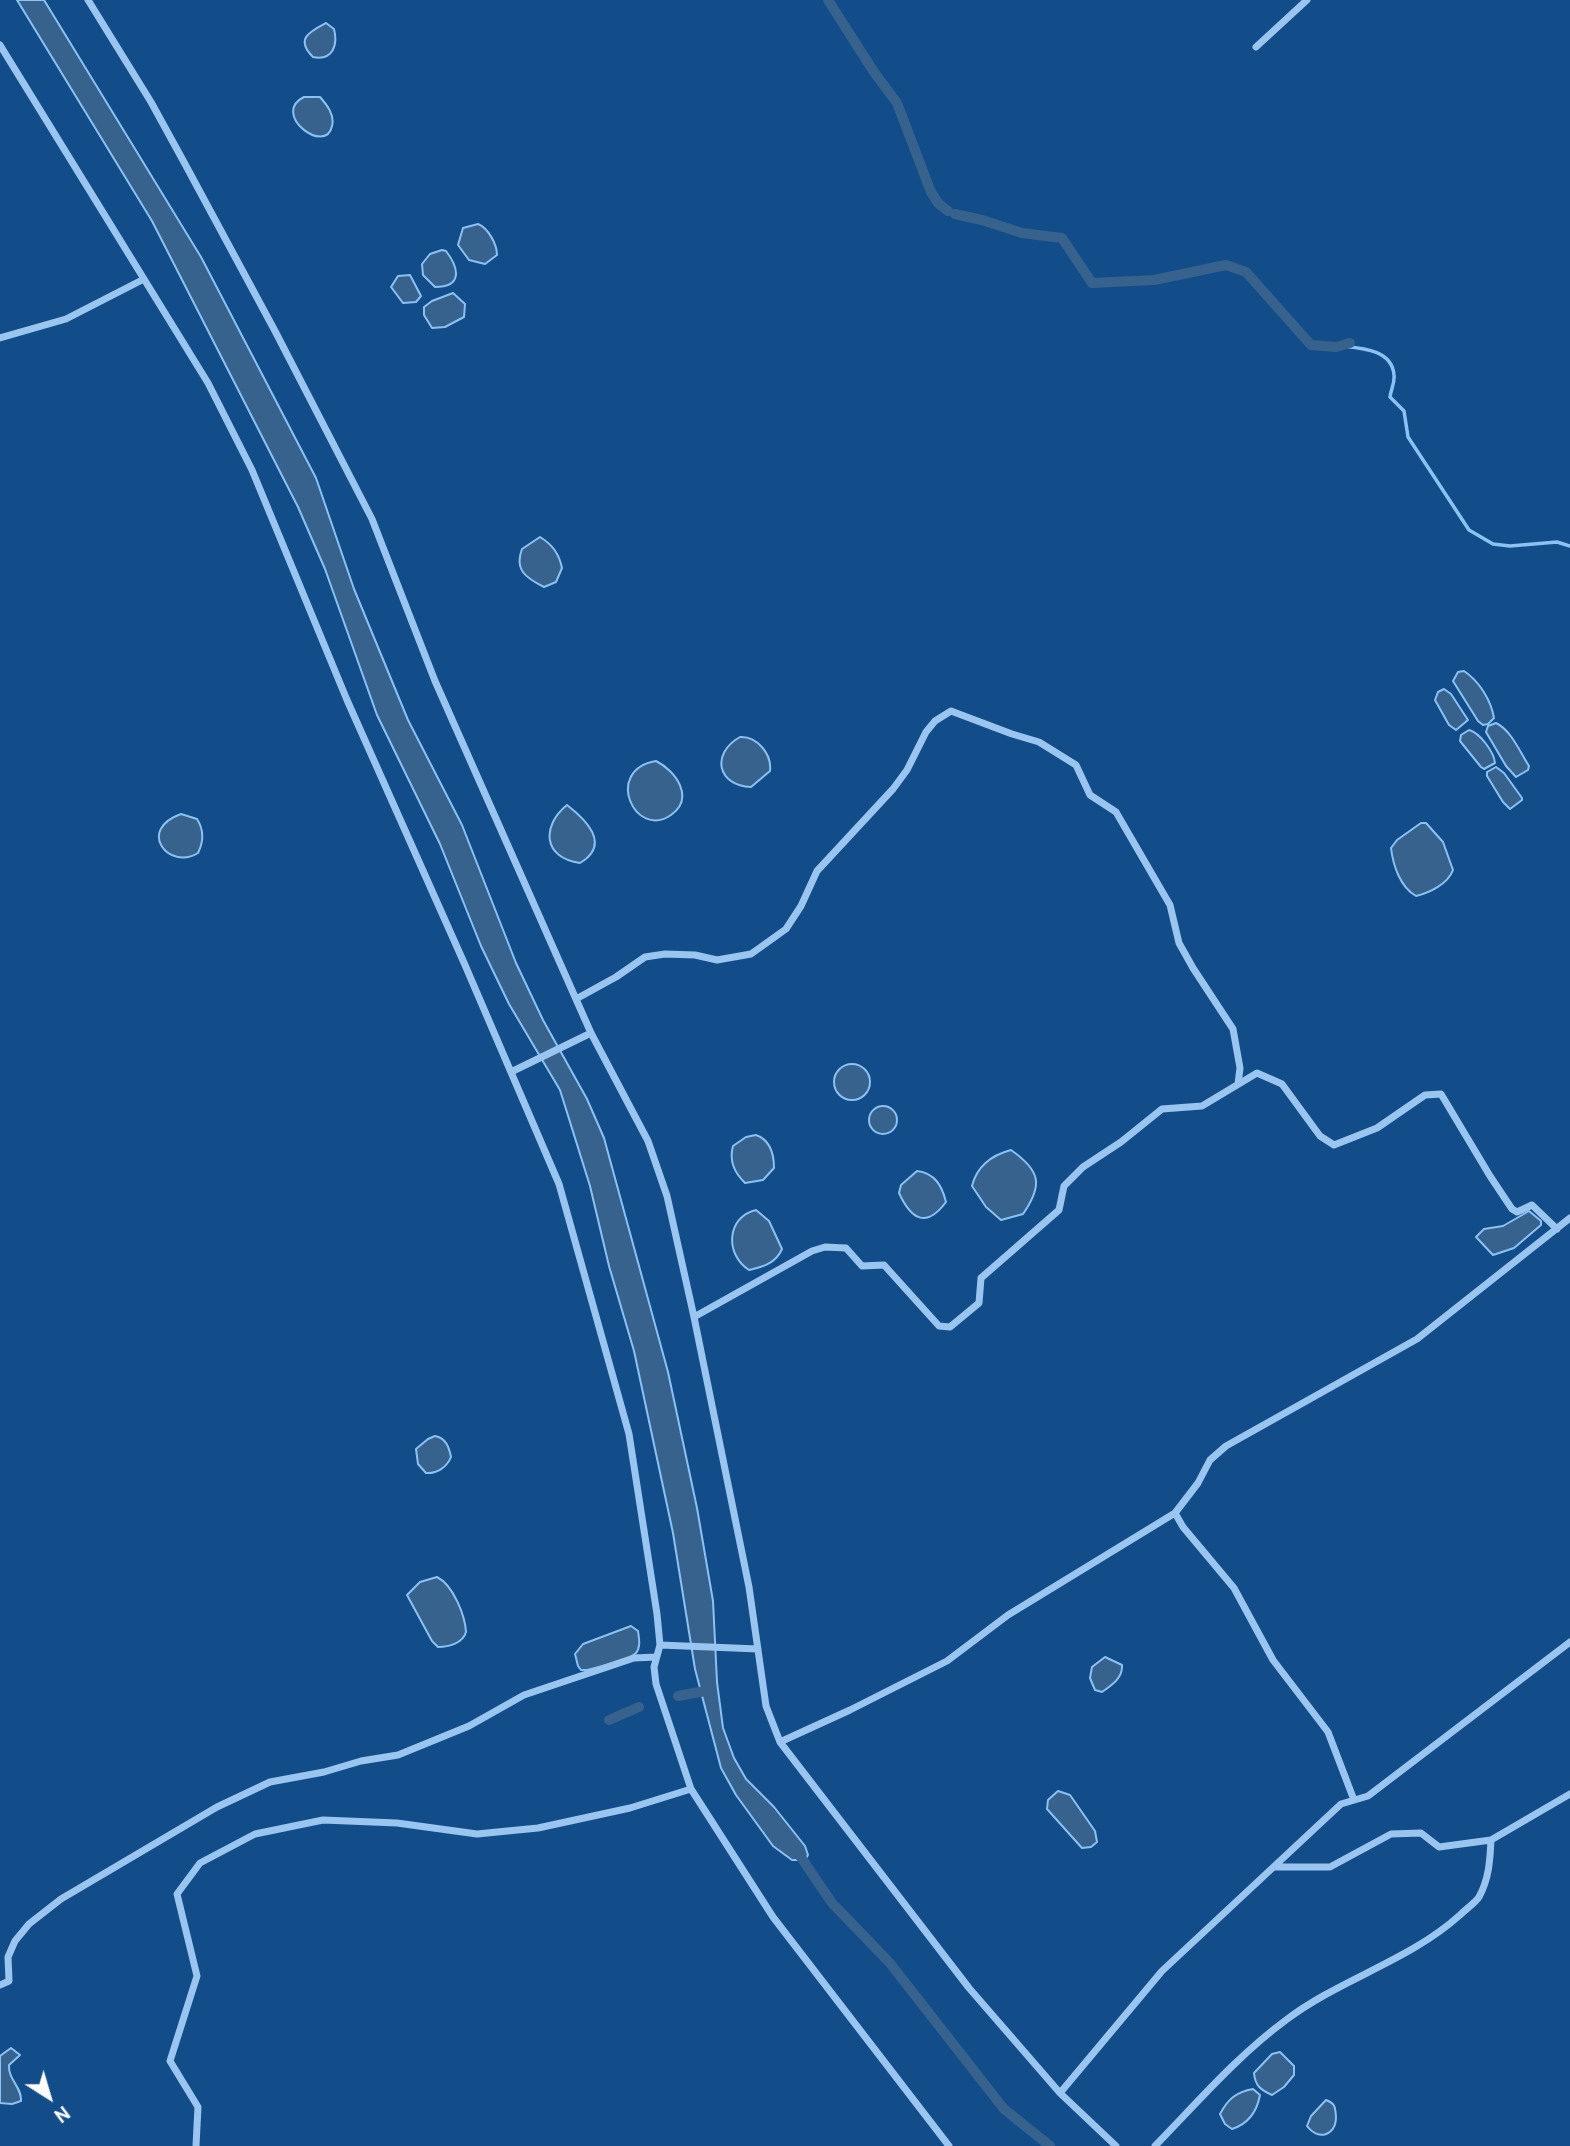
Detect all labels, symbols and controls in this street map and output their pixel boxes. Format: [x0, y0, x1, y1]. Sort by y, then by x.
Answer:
north arrow [14, 2062, 84, 2132]
text: N [50, 2101, 74, 2127]

